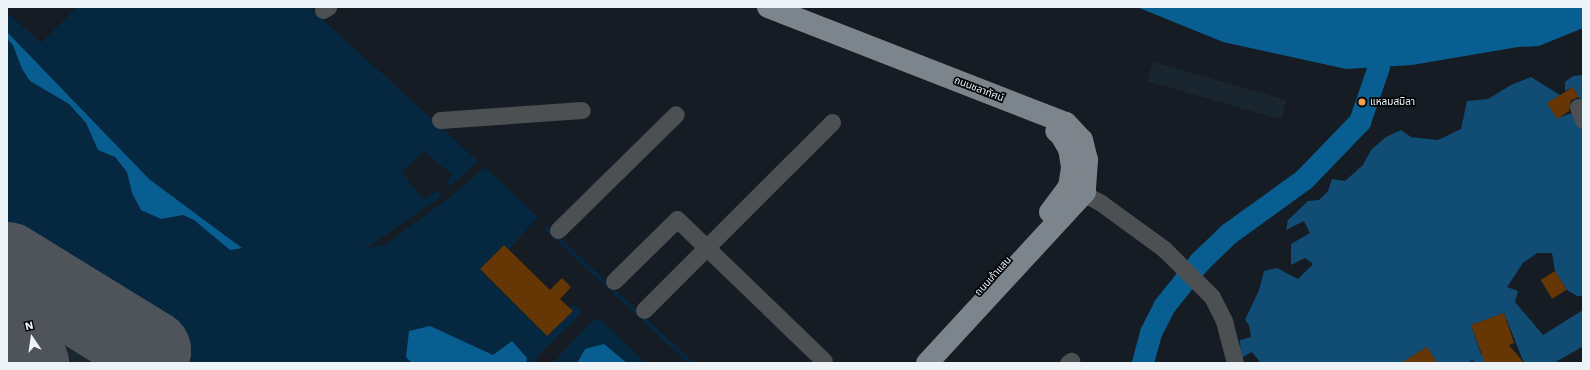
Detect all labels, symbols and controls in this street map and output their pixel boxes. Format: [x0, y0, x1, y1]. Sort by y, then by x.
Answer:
street label: ถนนชลาทัศน์ [953, 74, 1005, 104]
place label: แหลมสมิลา [1370, 96, 1415, 108]
marker: แหลมสมิลา [1357, 97, 1367, 107]
street label: ถนนเก้าแสน [972, 254, 1014, 298]
north arrow [12, 318, 52, 358]
text: N [24, 319, 35, 333]

